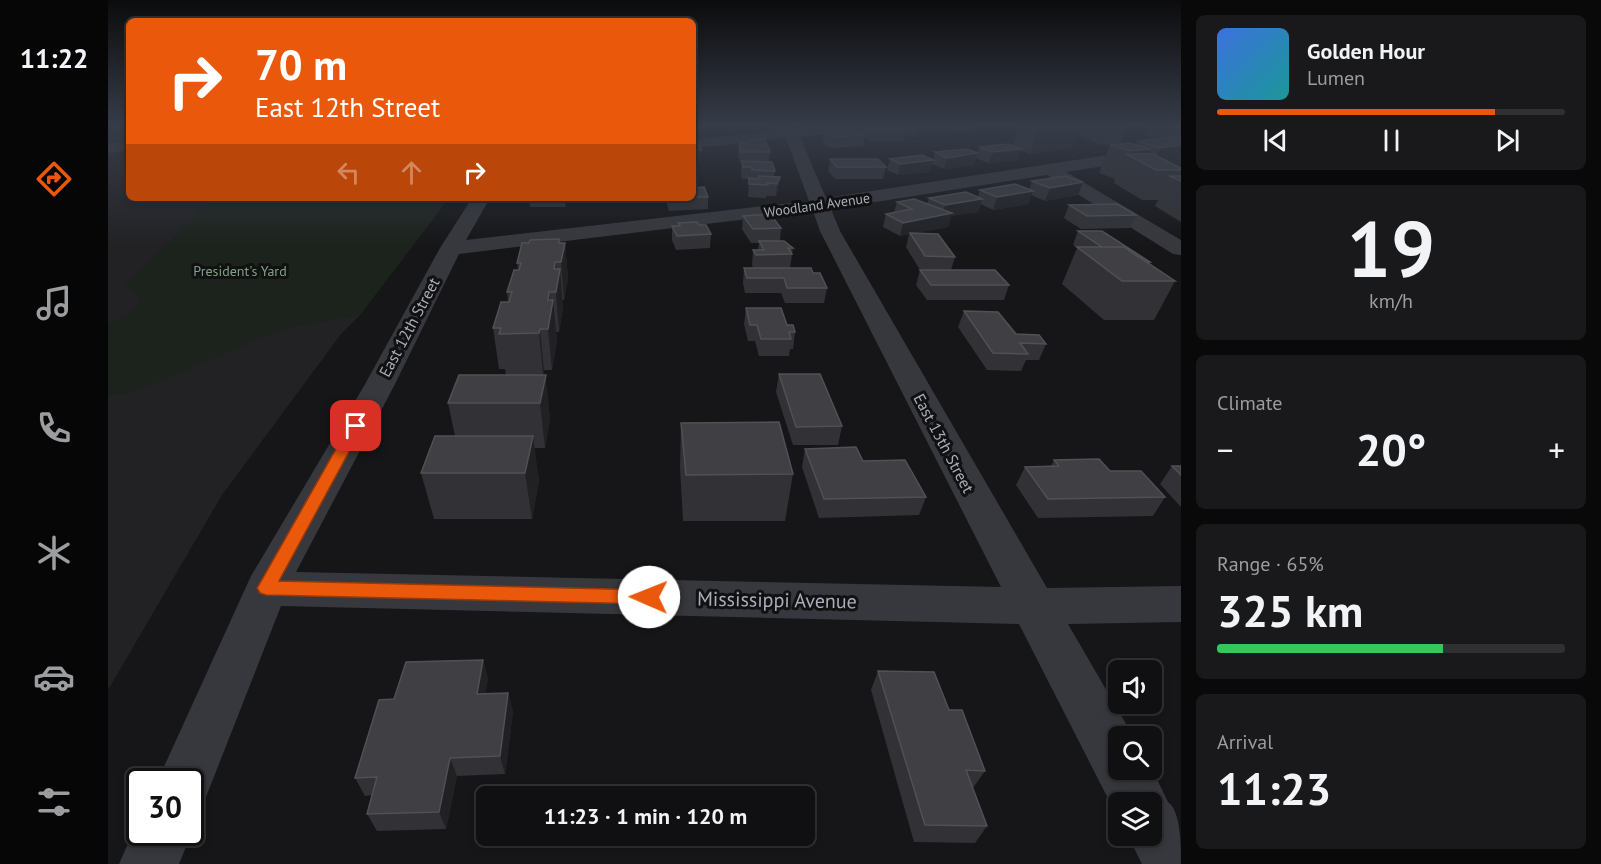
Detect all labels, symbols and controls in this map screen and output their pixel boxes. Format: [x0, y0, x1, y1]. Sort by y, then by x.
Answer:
text: 70 m [255, 37, 347, 92]
text: Golden Hour [1307, 37, 1425, 65]
text: 11:22 [20, 41, 88, 75]
icon: right [156, 42, 234, 120]
text: Lumen [1307, 65, 1365, 91]
text: East 12th Street [255, 90, 440, 124]
icon: previous [1259, 124, 1292, 157]
icon: pause [1375, 124, 1408, 157]
icon: next [1491, 124, 1524, 157]
icon: left [332, 156, 365, 189]
icon: ahead [395, 156, 428, 189]
icon: right [458, 156, 491, 189]
icon: directions [33, 158, 75, 200]
street label: Woodland Avenue [763, 189, 871, 221]
text: 19 [1347, 198, 1435, 299]
park label: President's Yard [193, 262, 287, 280]
street label: East 12th Street [374, 273, 444, 380]
icon: music [33, 282, 75, 324]
text: km/h [1369, 288, 1413, 314]
street label: East 13th Street [909, 390, 979, 497]
text: Climate [1217, 390, 1283, 416]
pin [330, 400, 381, 451]
icon: phone [33, 407, 75, 449]
icon: arrive [339, 409, 372, 442]
text: 20° [1356, 420, 1426, 478]
text: − [1217, 428, 1234, 471]
text: + [1548, 428, 1565, 471]
icon: climate [33, 532, 75, 574]
text: Range · 65% [1217, 551, 1324, 577]
position arrow [617, 565, 681, 629]
text: 325 km [1217, 581, 1363, 639]
street label: Mississippi Avenue [697, 586, 857, 614]
icon: car [33, 656, 75, 698]
map controls [1108, 660, 1162, 846]
button: sound [1108, 660, 1162, 714]
button: search [1108, 726, 1162, 780]
text: Arrival [1217, 729, 1273, 755]
text: 11:23 [1217, 759, 1331, 817]
speed limit sign: 30 [126, 768, 204, 846]
icon: filters [33, 781, 75, 823]
button: layers [1108, 792, 1162, 846]
text: 11:23 · 1 min · 120 m [544, 802, 747, 830]

